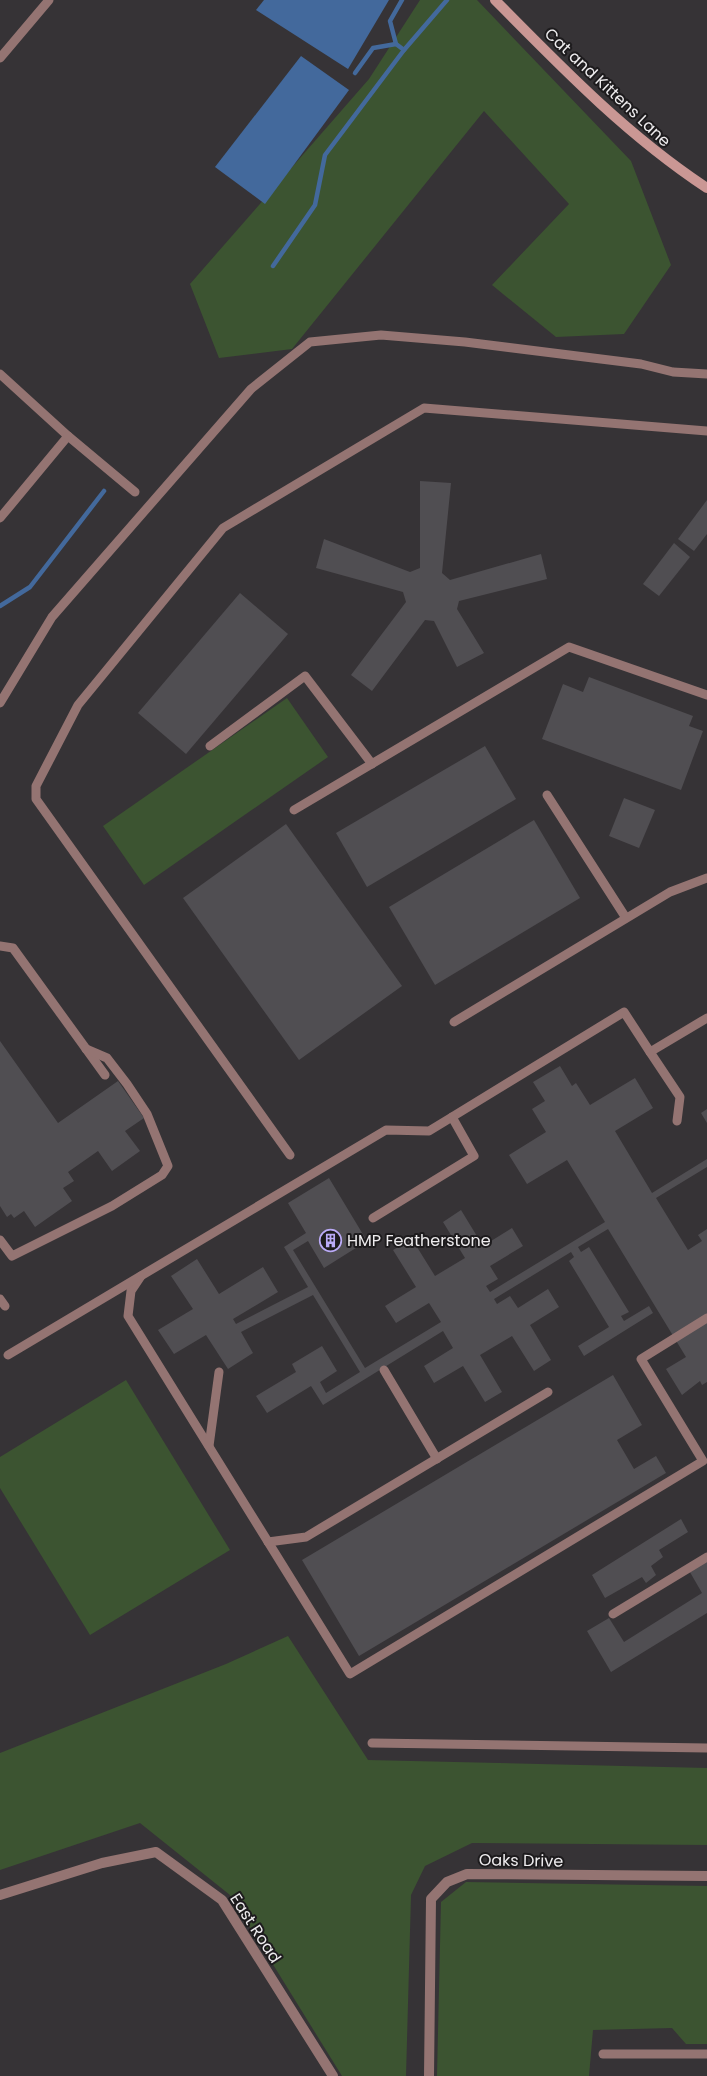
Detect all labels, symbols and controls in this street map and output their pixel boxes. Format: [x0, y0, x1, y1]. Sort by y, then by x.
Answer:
street label: Cat and Kittens Lane [539, 23, 676, 152]
building icon: HMP Featherstone [319, 1228, 343, 1252]
place label: HMP Featherstone [347, 1229, 491, 1252]
street label: Oaks Drive [479, 1848, 563, 1873]
street label: East Road [224, 1889, 287, 1968]

